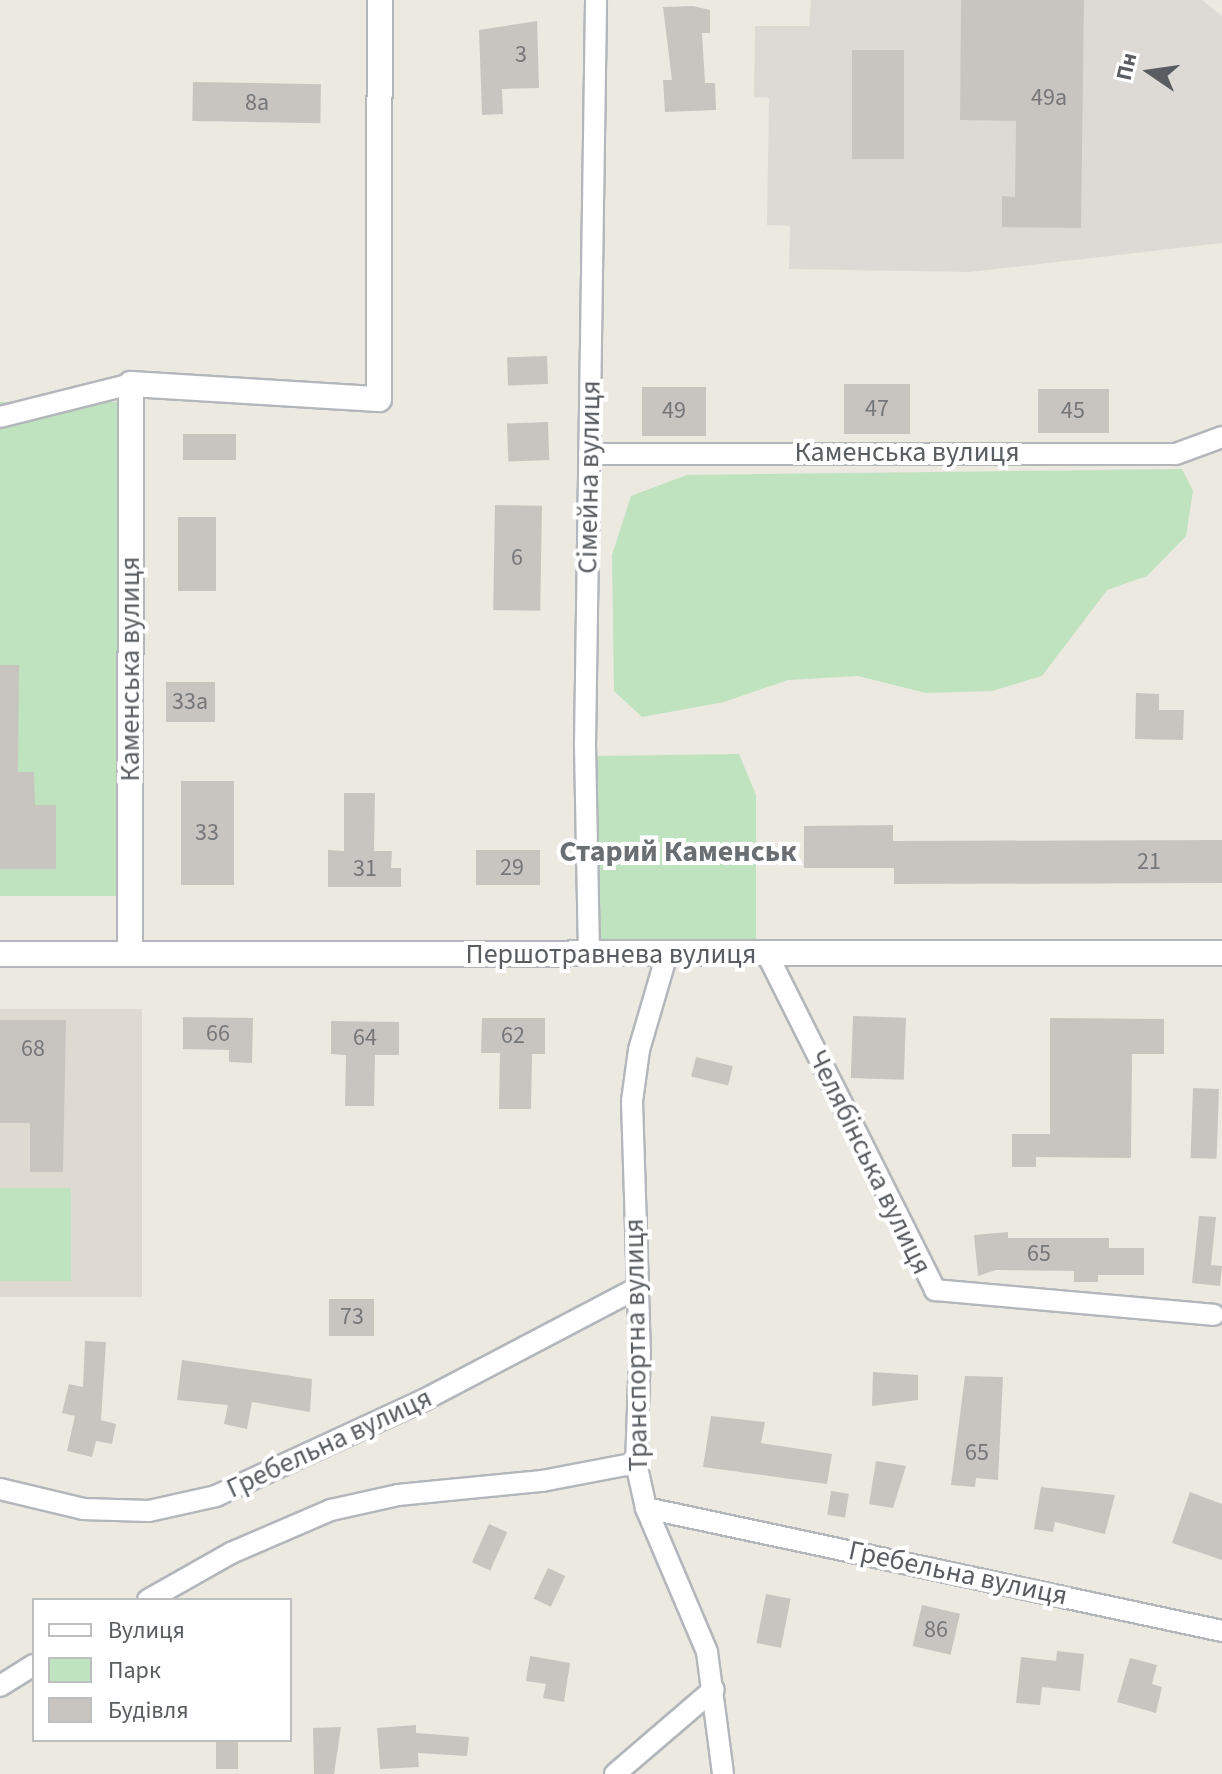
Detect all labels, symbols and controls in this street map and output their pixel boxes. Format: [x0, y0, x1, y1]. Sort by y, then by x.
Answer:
north arrow [1110, 32, 1190, 112]
house number: 3 [515, 41, 527, 69]
text: Пн [1108, 50, 1145, 84]
house number: 49а [1031, 84, 1067, 112]
house number: 8а [245, 89, 269, 117]
street label: Сімейна вулиця [571, 380, 607, 574]
house number: 47 [865, 395, 889, 423]
house number: 49 [662, 397, 686, 425]
house number: 45 [1061, 397, 1085, 425]
street label: Каменська вулиця [794, 435, 1020, 469]
house number: 6 [511, 544, 523, 572]
street label: Каменська вулиця [113, 556, 147, 782]
house number: 33а [172, 688, 208, 716]
house number: 33 [195, 819, 219, 847]
district label: Старий Каменськ [559, 834, 797, 870]
house number: 21 [1137, 848, 1161, 876]
house number: 29 [500, 854, 524, 882]
house number: 31 [353, 855, 377, 883]
street label: Першотравнева вулиця [466, 937, 756, 971]
house number: 66 [206, 1020, 230, 1048]
house number: 62 [501, 1022, 525, 1050]
house number: 64 [353, 1024, 377, 1052]
house number: 68 [21, 1035, 45, 1063]
street label: Челябінська вулиця [801, 1044, 939, 1280]
street label: Транспортна вулиця [617, 1218, 655, 1472]
house number: 65 [1027, 1240, 1051, 1268]
house number: 73 [340, 1303, 364, 1331]
street label: Гребельна вулиця [221, 1381, 437, 1505]
house number: 65 [965, 1439, 989, 1467]
street label: Гребельна вулиця [846, 1533, 1070, 1613]
legend [32, 1598, 292, 1742]
text: Вулиця [108, 1613, 185, 1648]
house number: 86 [924, 1616, 948, 1644]
text: Парк [108, 1653, 161, 1688]
text: Будівля [108, 1693, 189, 1728]

